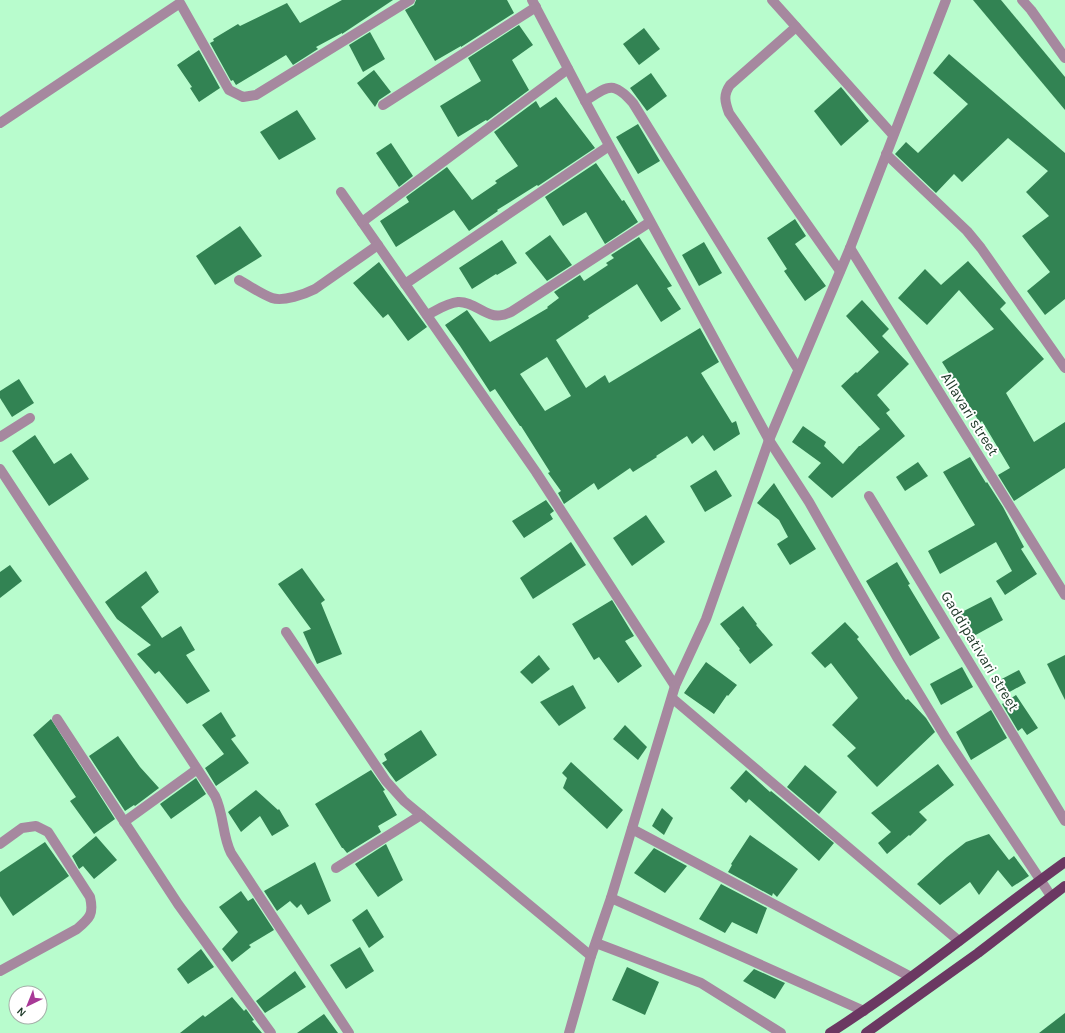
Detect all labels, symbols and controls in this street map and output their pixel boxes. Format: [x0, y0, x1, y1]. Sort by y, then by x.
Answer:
street label: Allavari street [937, 369, 1003, 459]
street label: Gaddipativari street [937, 588, 1023, 714]
north arrow [8, 985, 48, 1025]
text: N [14, 1005, 29, 1019]

